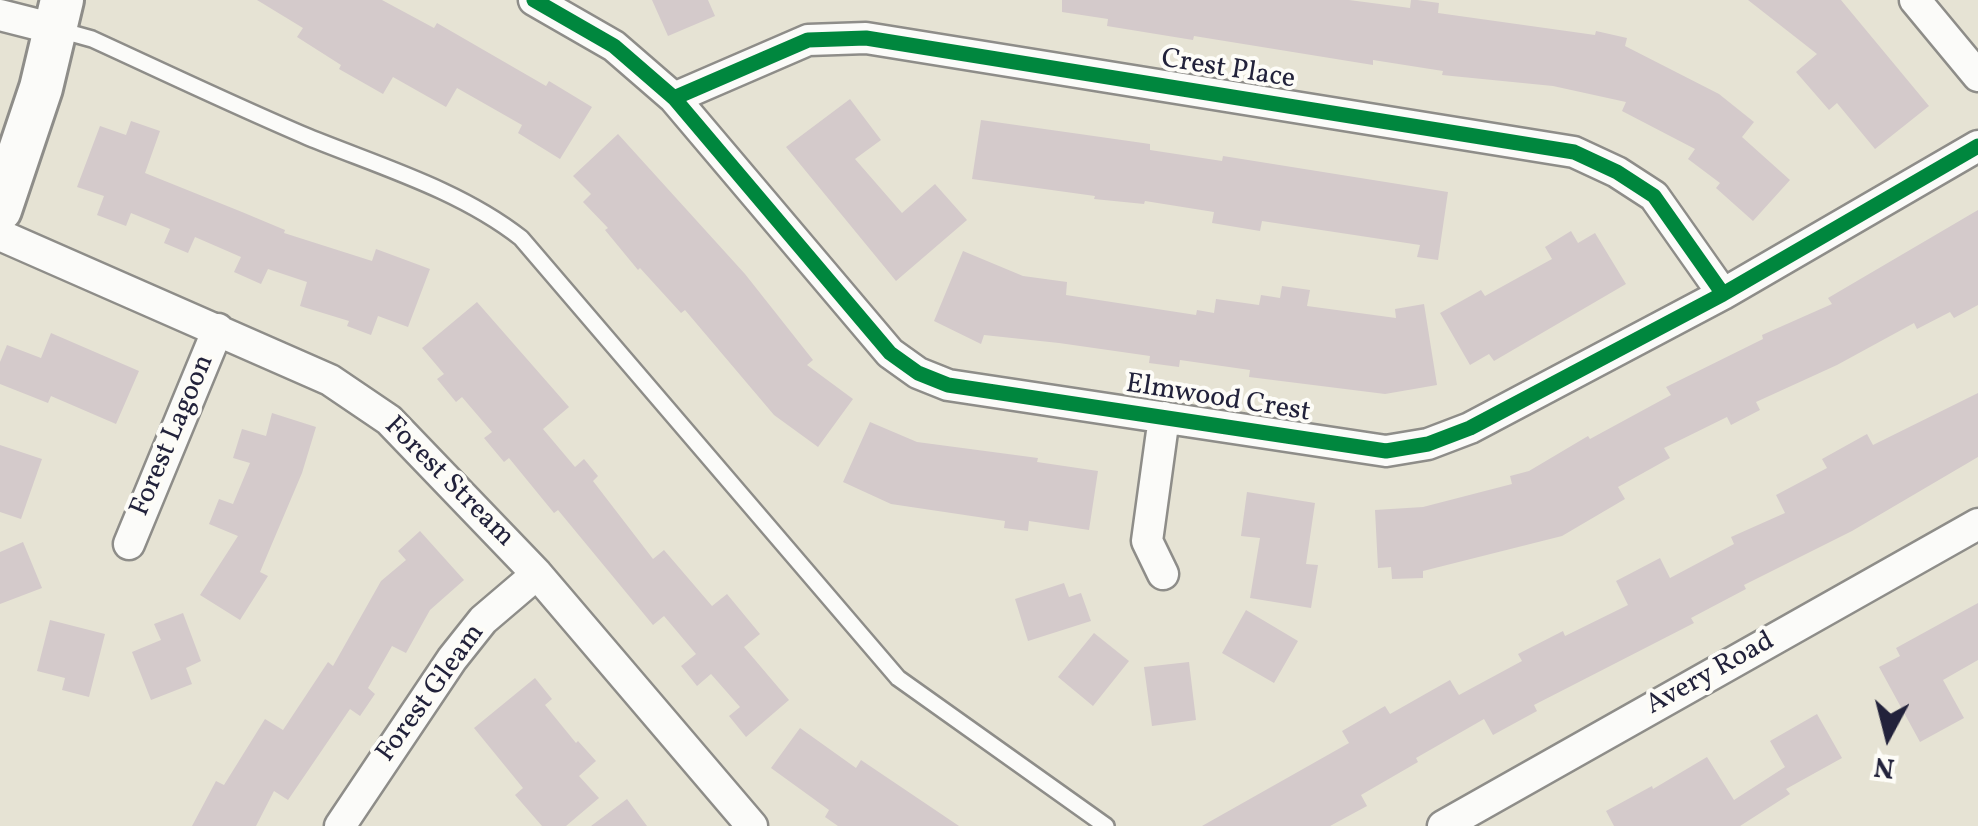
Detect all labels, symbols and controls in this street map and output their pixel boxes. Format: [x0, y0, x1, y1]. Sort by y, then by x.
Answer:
street label: Crest Place [1159, 44, 1297, 98]
street label: Forest Lagoon [125, 350, 223, 522]
street label: Elmwood Crest [1123, 369, 1313, 431]
street label: Forest Stream [376, 411, 520, 555]
street label: Forest Gleam [371, 618, 493, 770]
street label: Avery Road [1641, 626, 1781, 724]
north arrow [1838, 686, 1938, 786]
text: N [1872, 746, 1897, 787]

